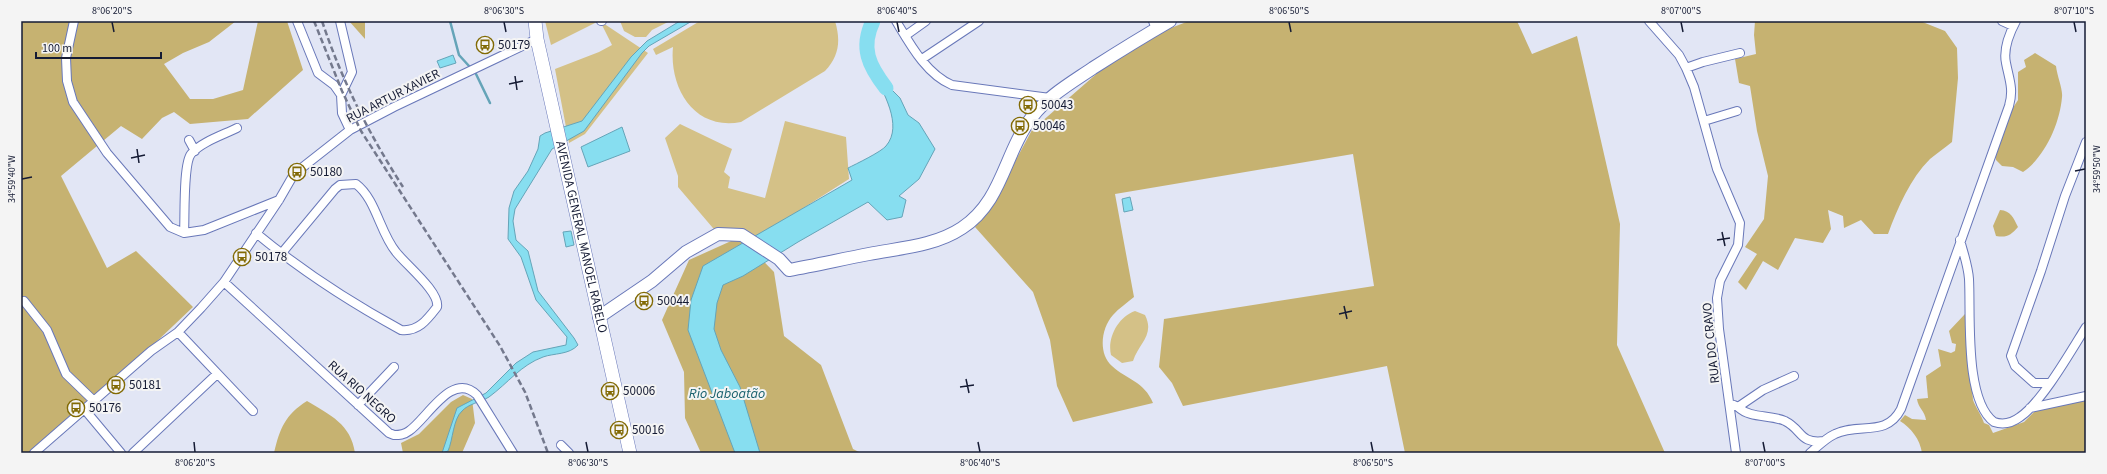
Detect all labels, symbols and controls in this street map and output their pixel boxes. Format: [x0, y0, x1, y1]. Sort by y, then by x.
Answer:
text: 8°06'20"S [92, 4, 132, 18]
text: 8°06'30"S [484, 4, 524, 18]
text: 8°06'40"S [877, 4, 917, 18]
text: 8°06'50"S [1269, 4, 1309, 18]
text: 8°07'00"S [1661, 4, 1701, 18]
text: 8°07'10"S [2054, 4, 2094, 18]
scale bar [36, 34, 161, 60]
bus stop icon: 50179 [475, 35, 495, 55]
place label: 50179 [498, 36, 530, 54]
text: 100 m [42, 40, 72, 57]
street label: RUA ARTUR XAVIER [343, 64, 443, 127]
bus stop icon: 50043 [1018, 95, 1038, 115]
place label: 50043 [1041, 96, 1073, 114]
bus stop icon: 50046 [1010, 116, 1030, 136]
place label: 50046 [1033, 117, 1065, 135]
street label: AVENIDA GENERAL MANOEL RABELO [551, 139, 612, 335]
text: 34°59'50"W [2090, 145, 2104, 193]
text: 34°59'40"W [5, 155, 19, 203]
bus stop icon: 50180 [287, 162, 307, 182]
place label: 50180 [310, 163, 342, 181]
bus stop icon: 50178 [232, 247, 252, 267]
place label: 50178 [255, 248, 287, 266]
bus stop icon: 50044 [634, 291, 654, 311]
place label: 50044 [657, 292, 690, 310]
street label: RUA DO CRAVO [1698, 302, 1724, 384]
street label: RUA RIO NEGRO [324, 356, 400, 428]
bus stop icon: 50181 [106, 375, 126, 395]
place label: 50181 [129, 376, 161, 394]
bus stop icon: 50006 [600, 381, 620, 401]
place label: 50006 [623, 382, 655, 400]
water label: Rio Jaboatão [689, 384, 765, 404]
bus stop icon: 50176 [66, 398, 86, 418]
place label: 50176 [89, 399, 121, 417]
bus stop icon: 50016 [609, 420, 629, 440]
place label: 50016 [632, 421, 664, 439]
text: 8°06'20"S [175, 456, 215, 470]
text: 8°06'30"S [568, 456, 608, 470]
text: 8°06'40"S [960, 456, 1000, 470]
text: 8°06'50"S [1353, 456, 1393, 470]
text: 8°07'00"S [1745, 456, 1785, 470]

